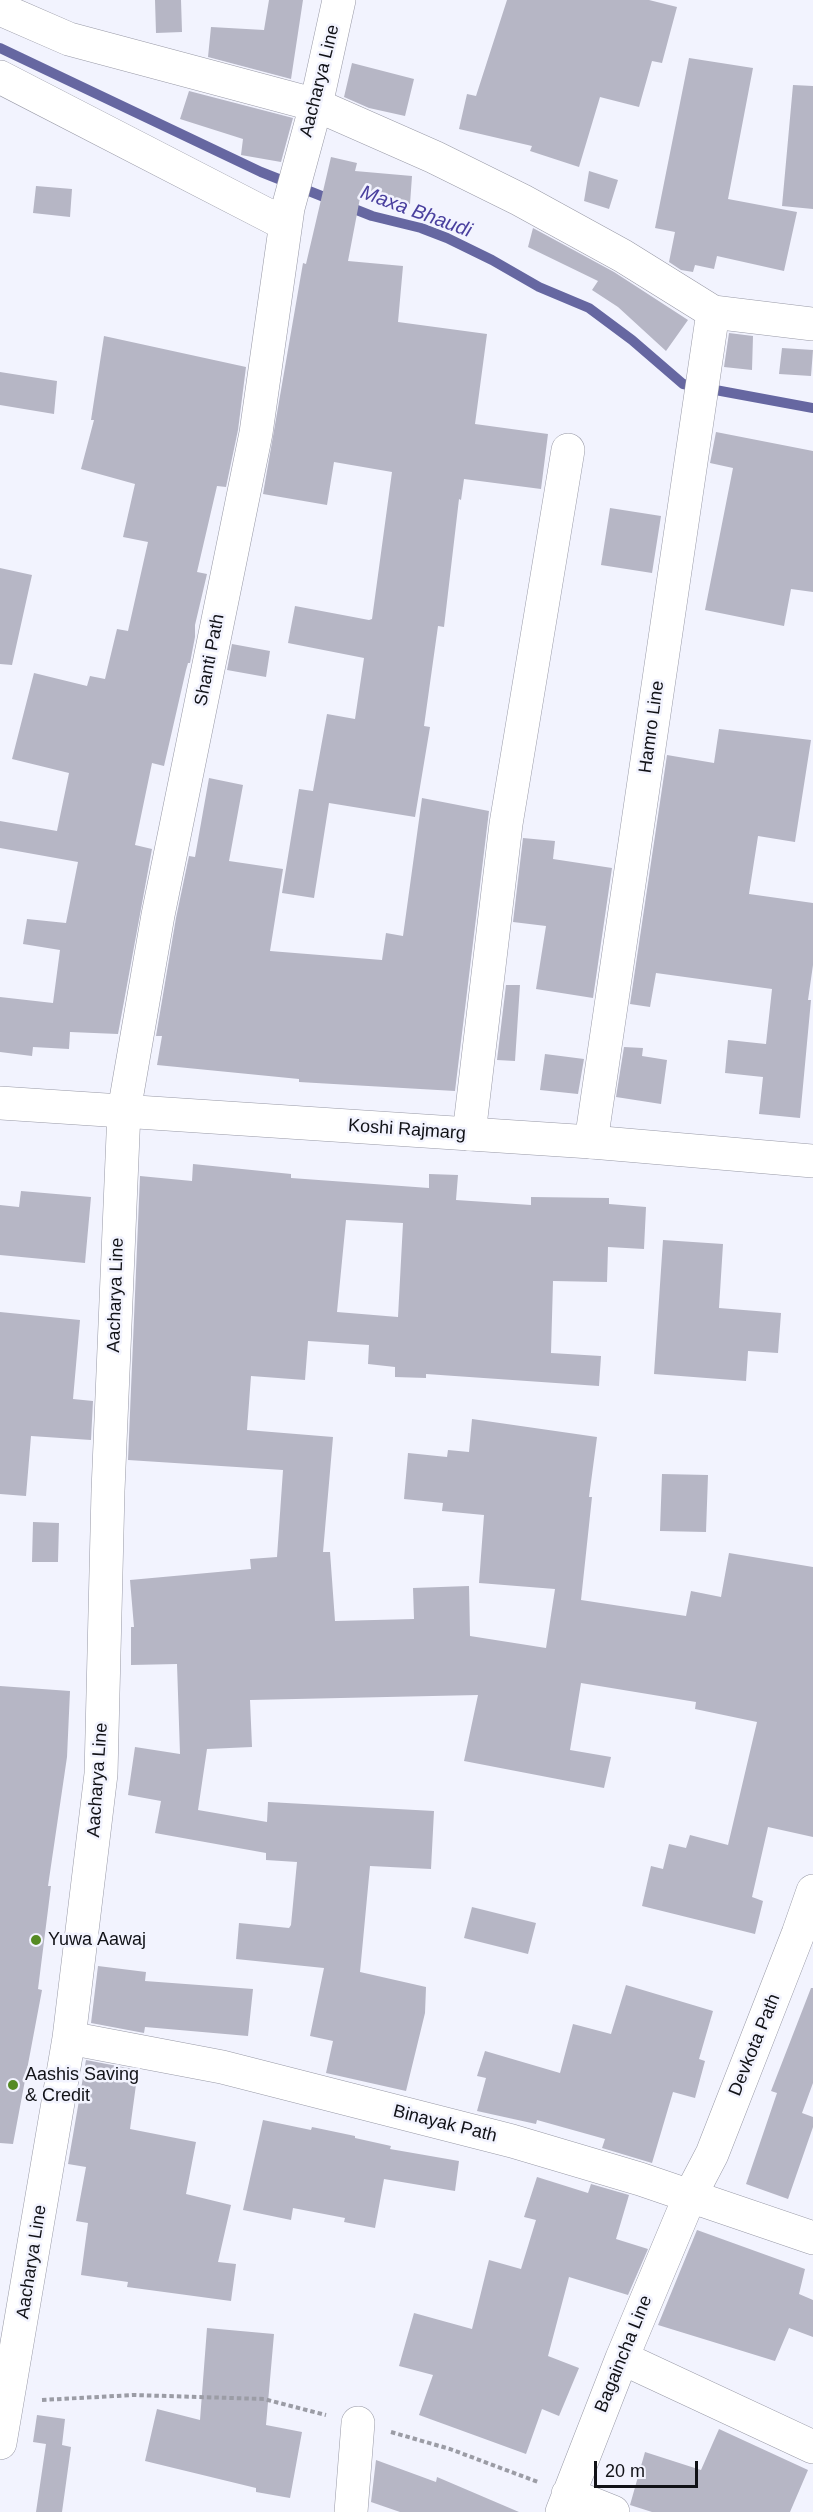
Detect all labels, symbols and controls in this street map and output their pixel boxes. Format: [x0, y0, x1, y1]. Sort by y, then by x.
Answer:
street label: Aacharya Line [296, 23, 344, 139]
water label: Maxa Bhaudi [357, 181, 475, 243]
street label: Shanti Path [191, 612, 229, 708]
street label: Hamro Line [635, 679, 669, 775]
street label: Koshi Rajmarg [347, 1115, 467, 1145]
street label: Aacharya Line [103, 1237, 129, 1353]
street label: Aacharya Line [83, 1722, 113, 1838]
place label: Yuwa Aawaj [48, 1929, 146, 1951]
marker: Yuwa Aawaj [29, 1933, 43, 1947]
street label: Devkota Path [725, 1991, 785, 2099]
place label: Aashis Saving & Credit [25, 2064, 139, 2106]
marker: Aashis Saving & Credit [6, 2078, 20, 2092]
street label: Binayak Path [391, 2101, 499, 2147]
street label: Aacharya Line [12, 2203, 52, 2321]
street label: Bagaincha Line [591, 2292, 657, 2416]
scale bar [597, 2449, 700, 2487]
text: 20 m [605, 2461, 645, 2481]

